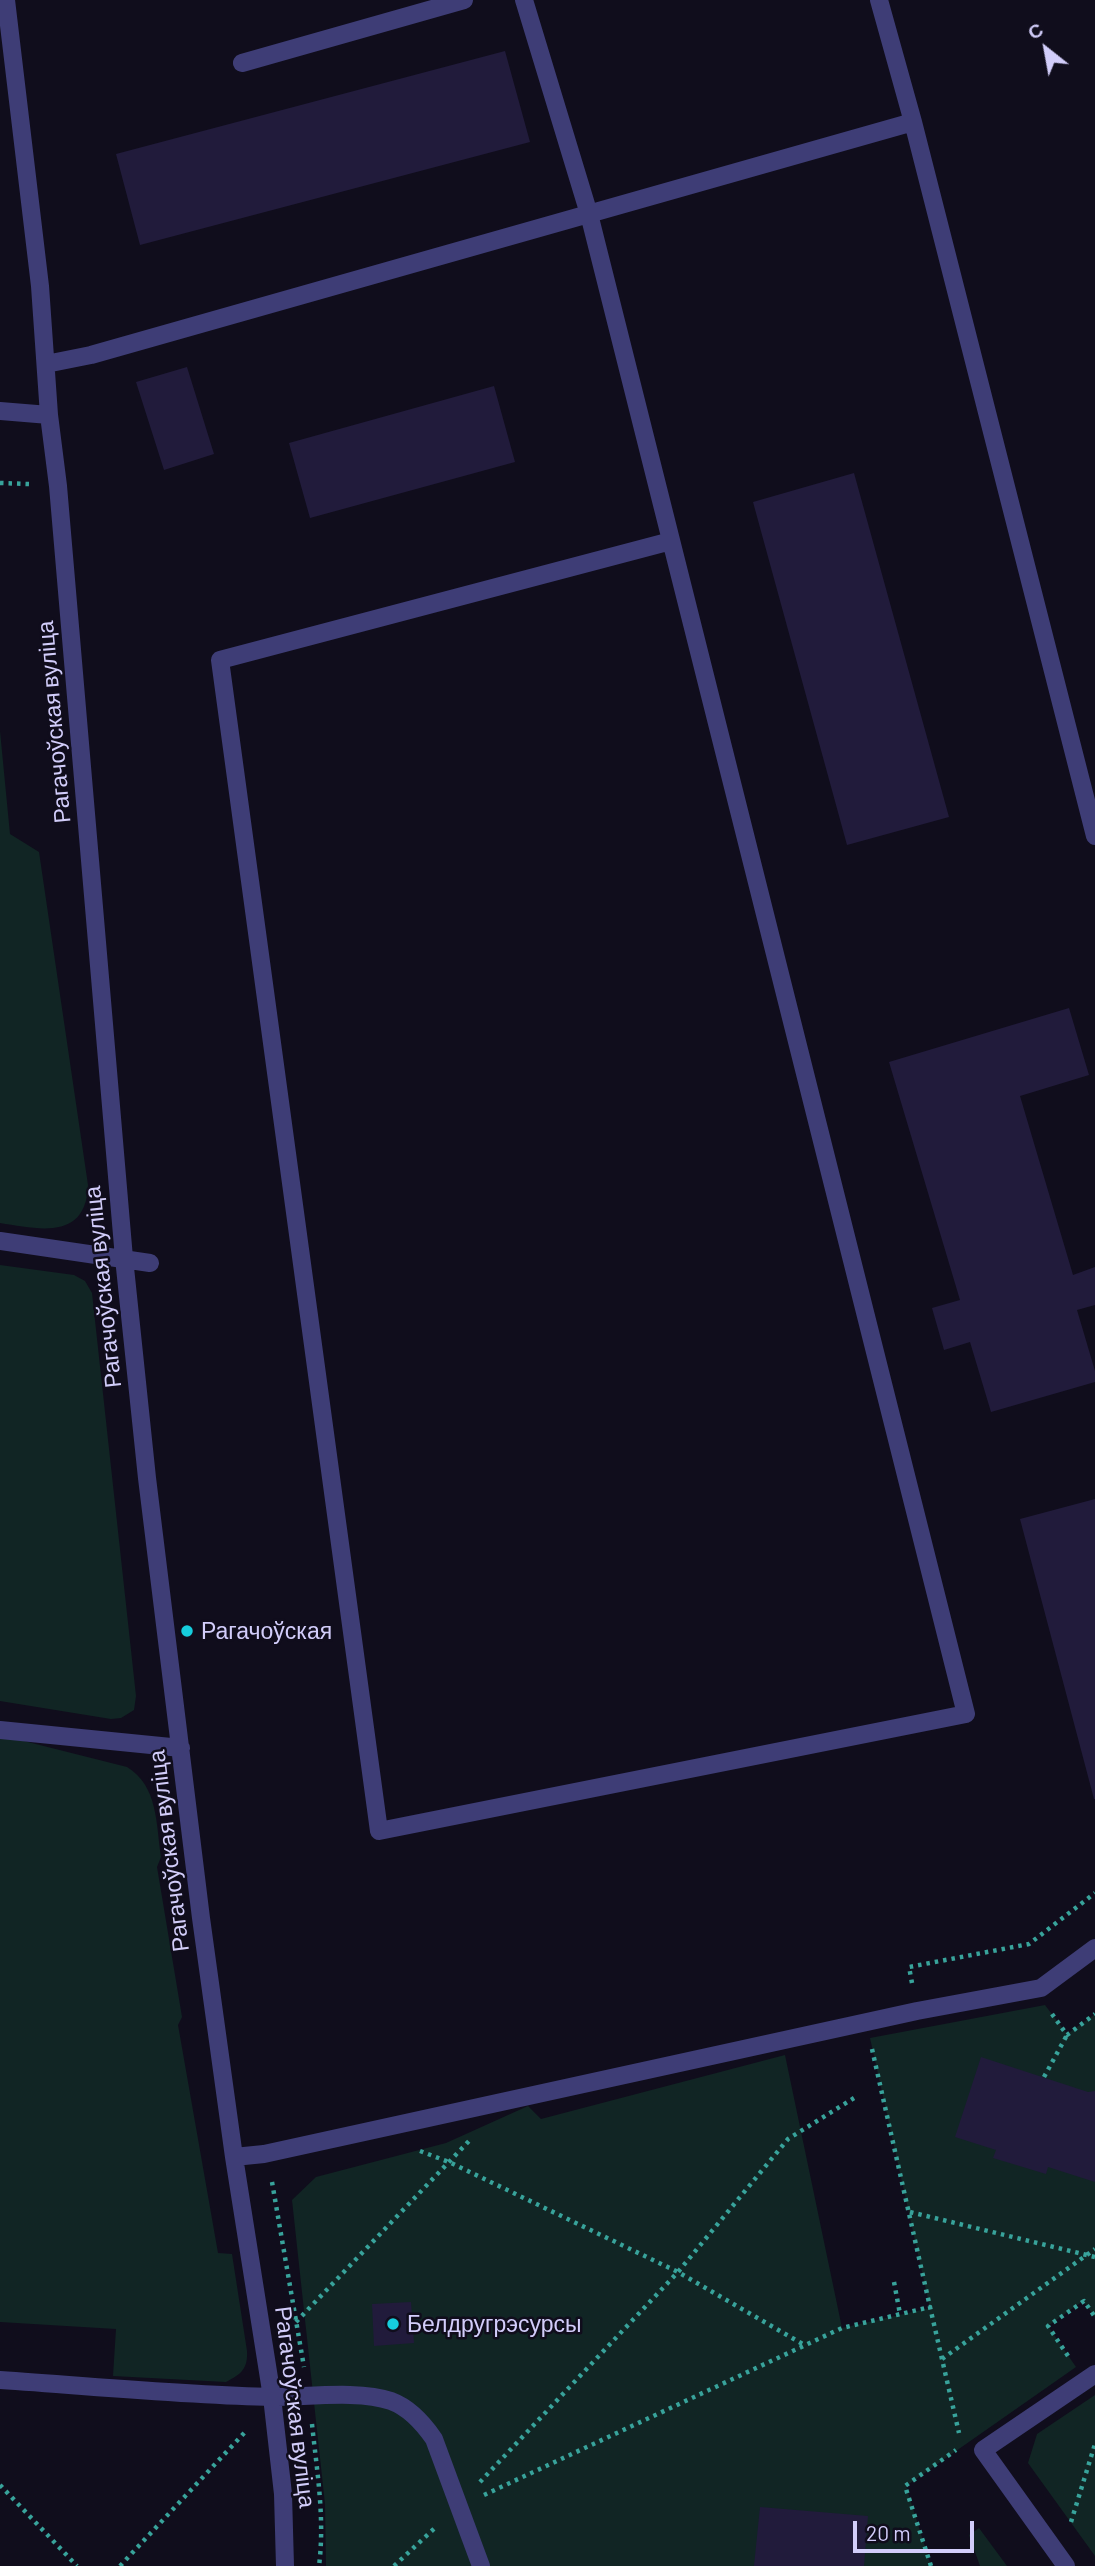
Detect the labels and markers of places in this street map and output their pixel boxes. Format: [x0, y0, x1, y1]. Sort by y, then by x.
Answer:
place label: Рагачоўская [201, 1617, 332, 1645]
marker: Рагачоўская [179, 1623, 195, 1639]
place label: Белдругрэсурсы [407, 2310, 581, 2338]
marker: Белдругрэсурсы [385, 2316, 401, 2332]

